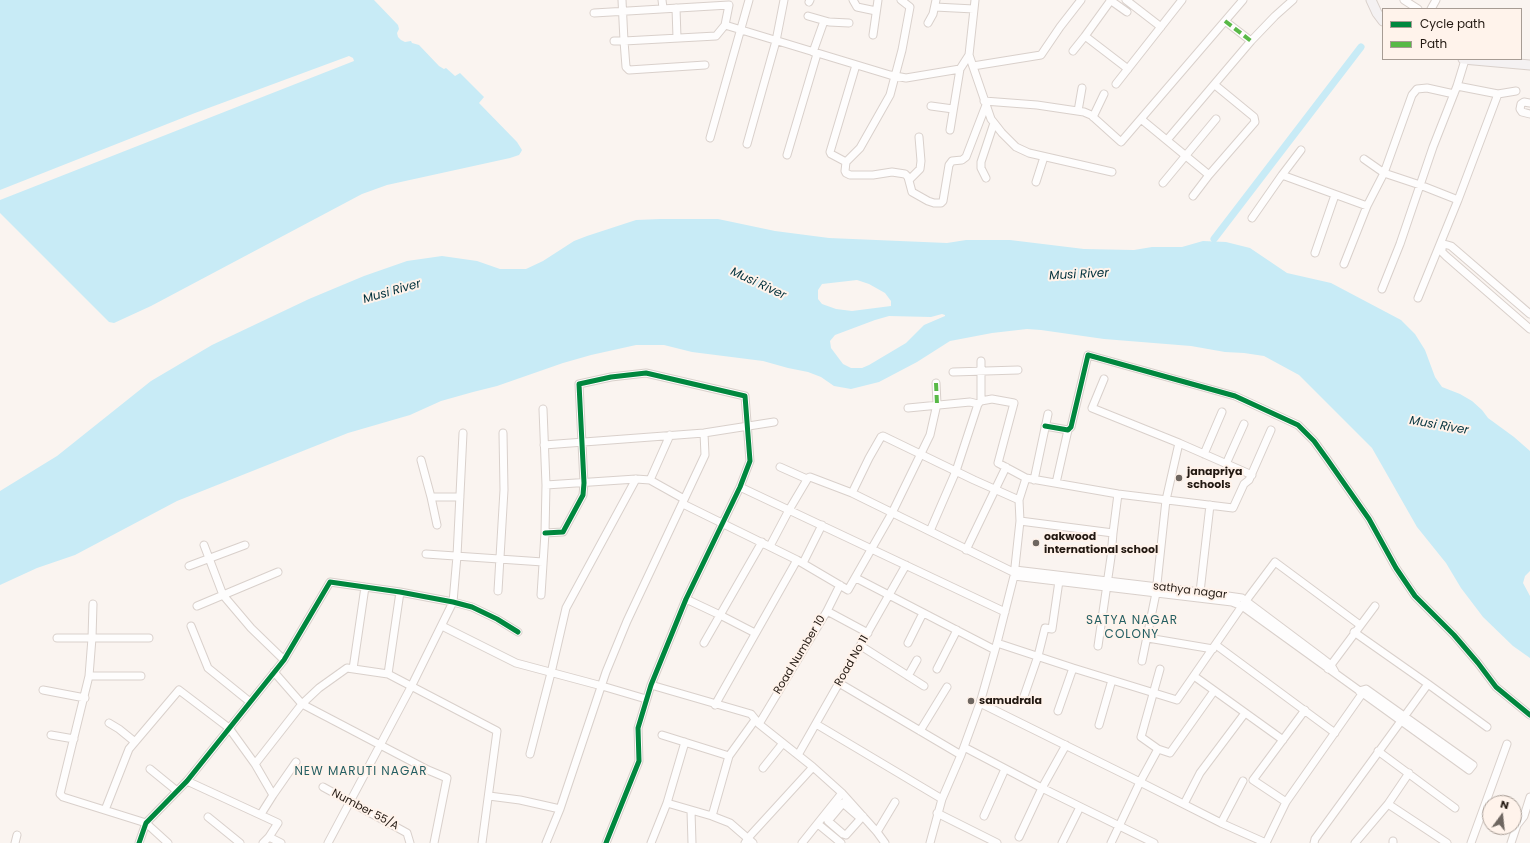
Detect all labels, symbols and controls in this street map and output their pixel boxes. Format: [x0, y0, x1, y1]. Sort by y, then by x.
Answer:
legend [1382, 8, 1522, 60]
text: Cycle path [1420, 15, 1485, 32]
text: Path [1420, 35, 1447, 52]
water label: Musi River [728, 265, 788, 303]
water label: Musi River [1049, 266, 1109, 284]
water label: Musi River [361, 277, 423, 307]
water label: Musi River [1408, 414, 1470, 438]
place label: janapriya schools [1187, 465, 1242, 491]
marker: janapriya schools [1174, 473, 1184, 483]
place label: oakwood international school [1044, 530, 1158, 556]
marker: oakwood international school [1031, 538, 1041, 548]
street label: sathya nagar [1152, 580, 1228, 602]
street label: Road Number 10 [771, 613, 829, 697]
district label: SATYA NAGAR COLONY [1086, 614, 1178, 642]
street label: Road No 11 [832, 633, 872, 689]
place label: samudrala [979, 694, 1042, 708]
marker: samudrala [966, 696, 976, 706]
district label: NEW MARUTI NAGAR [294, 765, 428, 779]
street label: Number 55/A [329, 787, 401, 833]
north arrow [1482, 795, 1522, 835]
text: N [1499, 796, 1511, 813]

